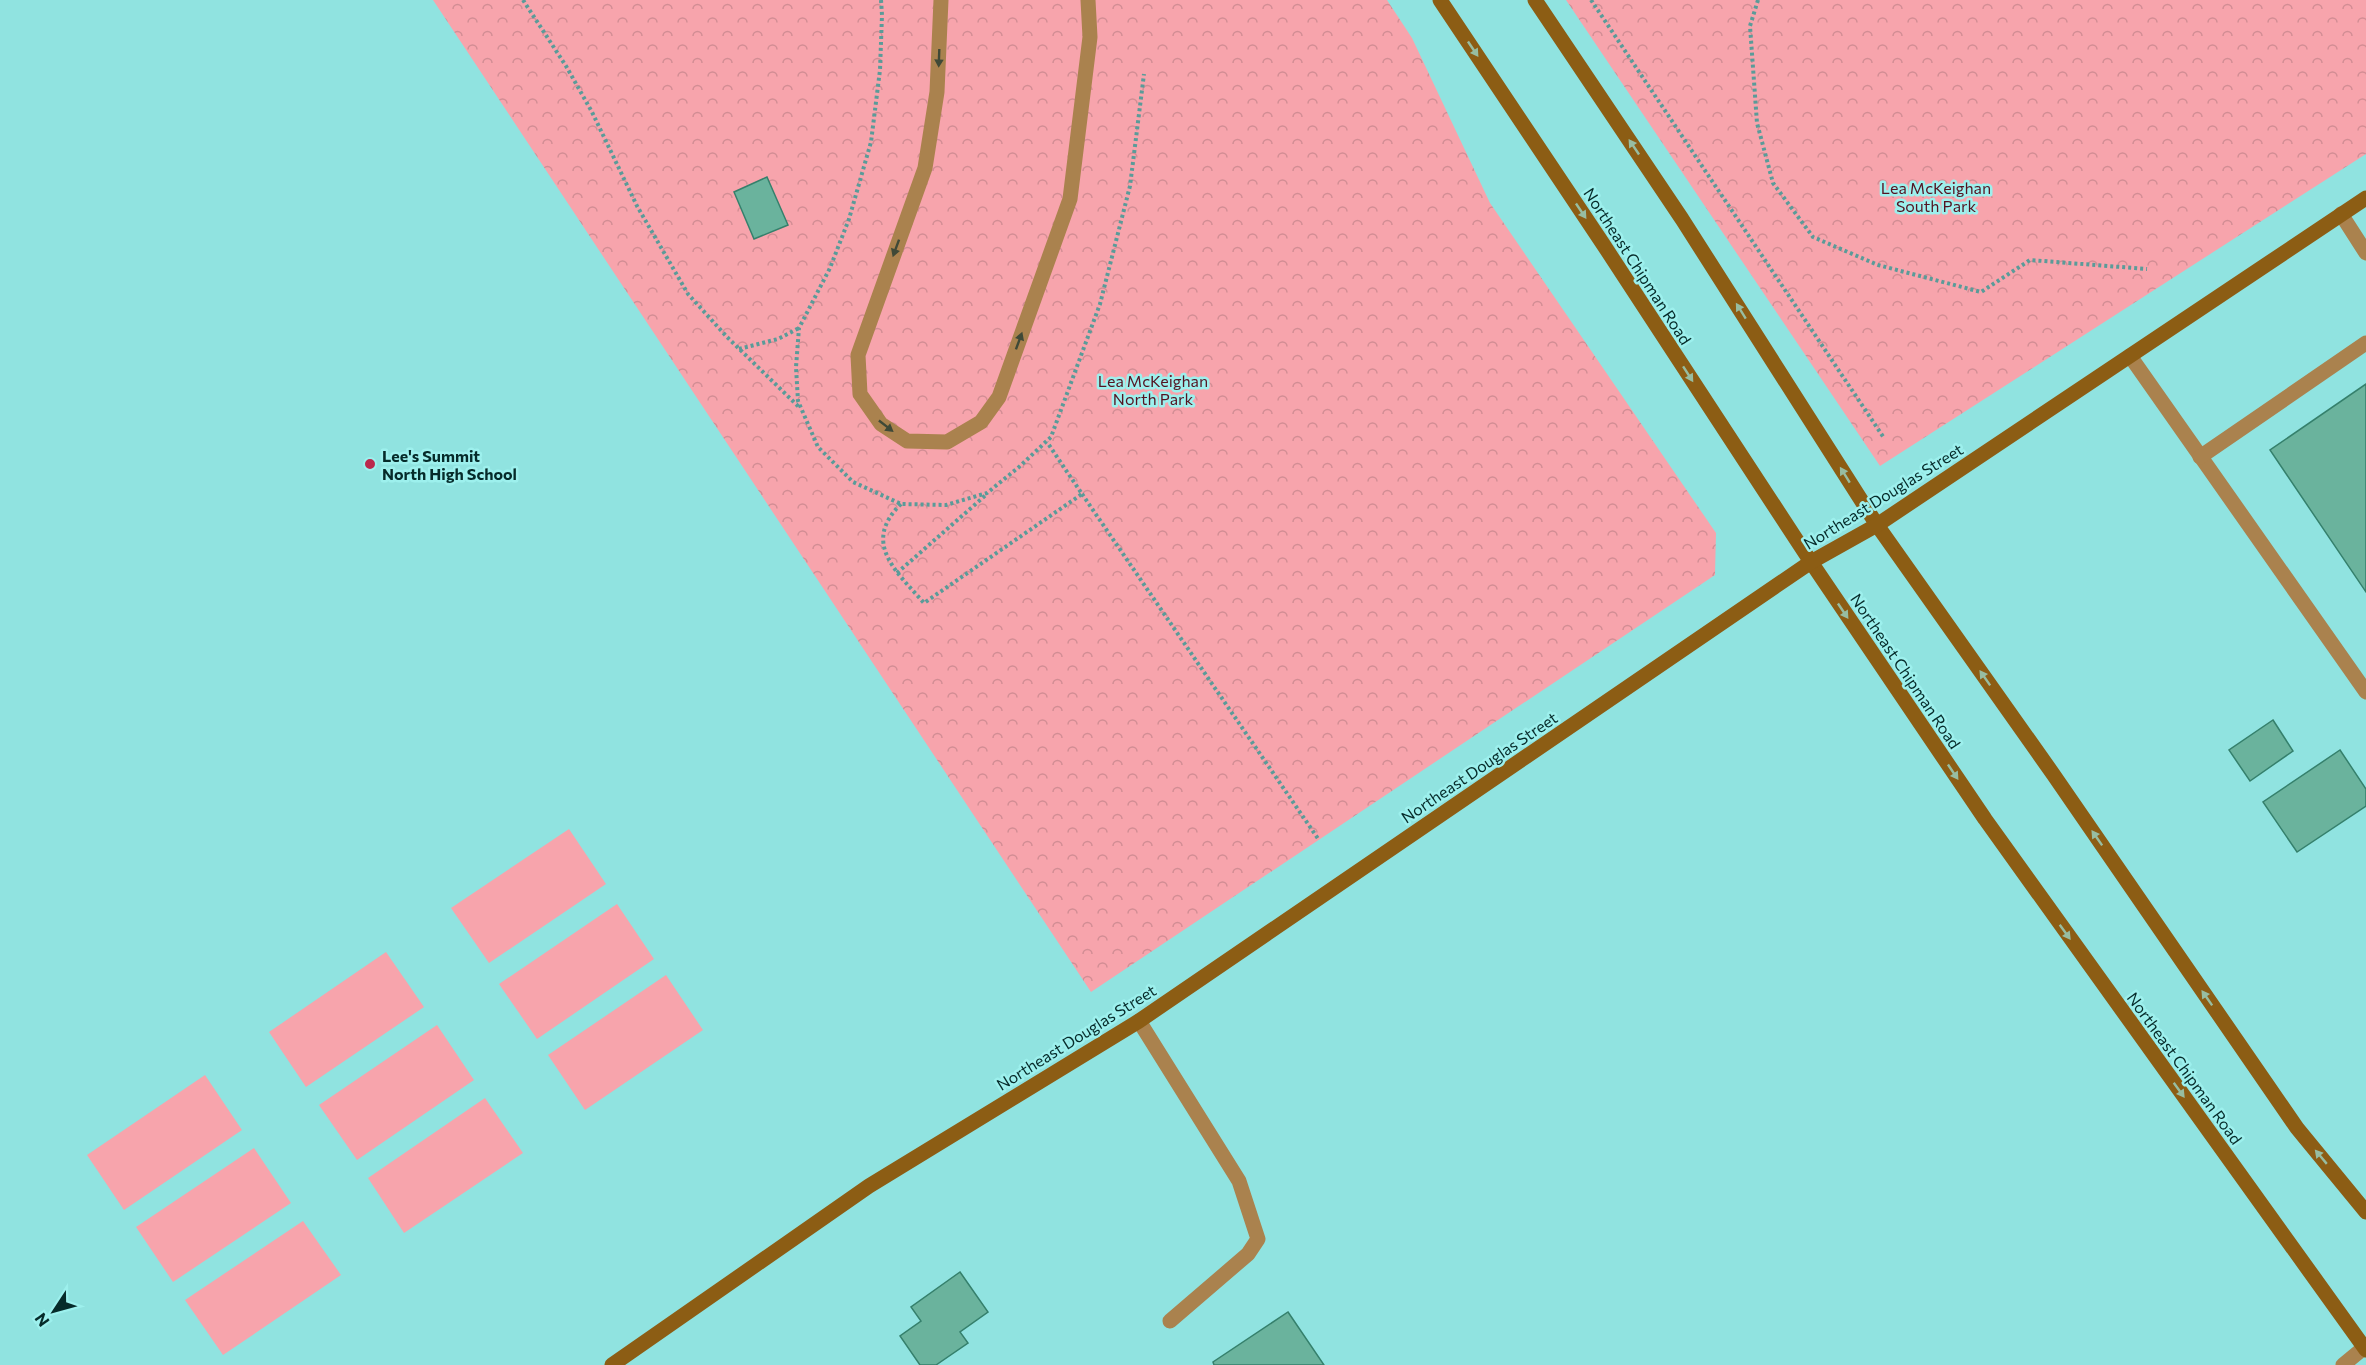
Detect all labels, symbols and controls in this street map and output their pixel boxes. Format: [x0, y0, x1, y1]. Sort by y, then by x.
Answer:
one-way arrow [1467, 40, 1479, 56]
one-way arrow [934, 49, 943, 68]
one-way arrow [1628, 140, 1640, 156]
park label: Lea McKeighan South Park [1881, 178, 1991, 215]
street label: Northeast Chipman Road [1580, 184, 1696, 348]
one-way arrow [1575, 203, 1586, 219]
one-way arrow [891, 239, 901, 257]
one-way arrow [1735, 302, 1746, 319]
one-way arrow [1014, 332, 1024, 350]
one-way arrow [1682, 366, 1693, 382]
park label: Lea McKeighan North Park [1098, 371, 1208, 408]
one-way arrow [878, 420, 894, 433]
street label: Northeast Douglas Street [1800, 439, 1967, 553]
place label: Lee's Summit North High School [382, 446, 517, 483]
marker: Lee's Summit North High School [363, 457, 377, 471]
one-way arrow [1840, 467, 1851, 483]
street label: Northeast Chipman Road [1847, 590, 1965, 752]
one-way arrow [1837, 603, 1848, 619]
one-way arrow [1979, 670, 1991, 686]
street label: Northeast Douglas Street [1397, 707, 1561, 826]
one-way arrow [1947, 764, 1959, 780]
one-way arrow [2091, 830, 2103, 846]
one-way arrow [2059, 923, 2071, 939]
street label: Northeast Douglas Street [993, 980, 1160, 1094]
street label: Northeast Chipman Road [2124, 988, 2246, 1148]
one-way arrow [2202, 990, 2213, 1006]
one-way arrow [2172, 1083, 2184, 1098]
one-way arrow [2314, 1149, 2327, 1165]
north arrow [24, 1281, 84, 1341]
text: N [30, 1310, 53, 1331]

